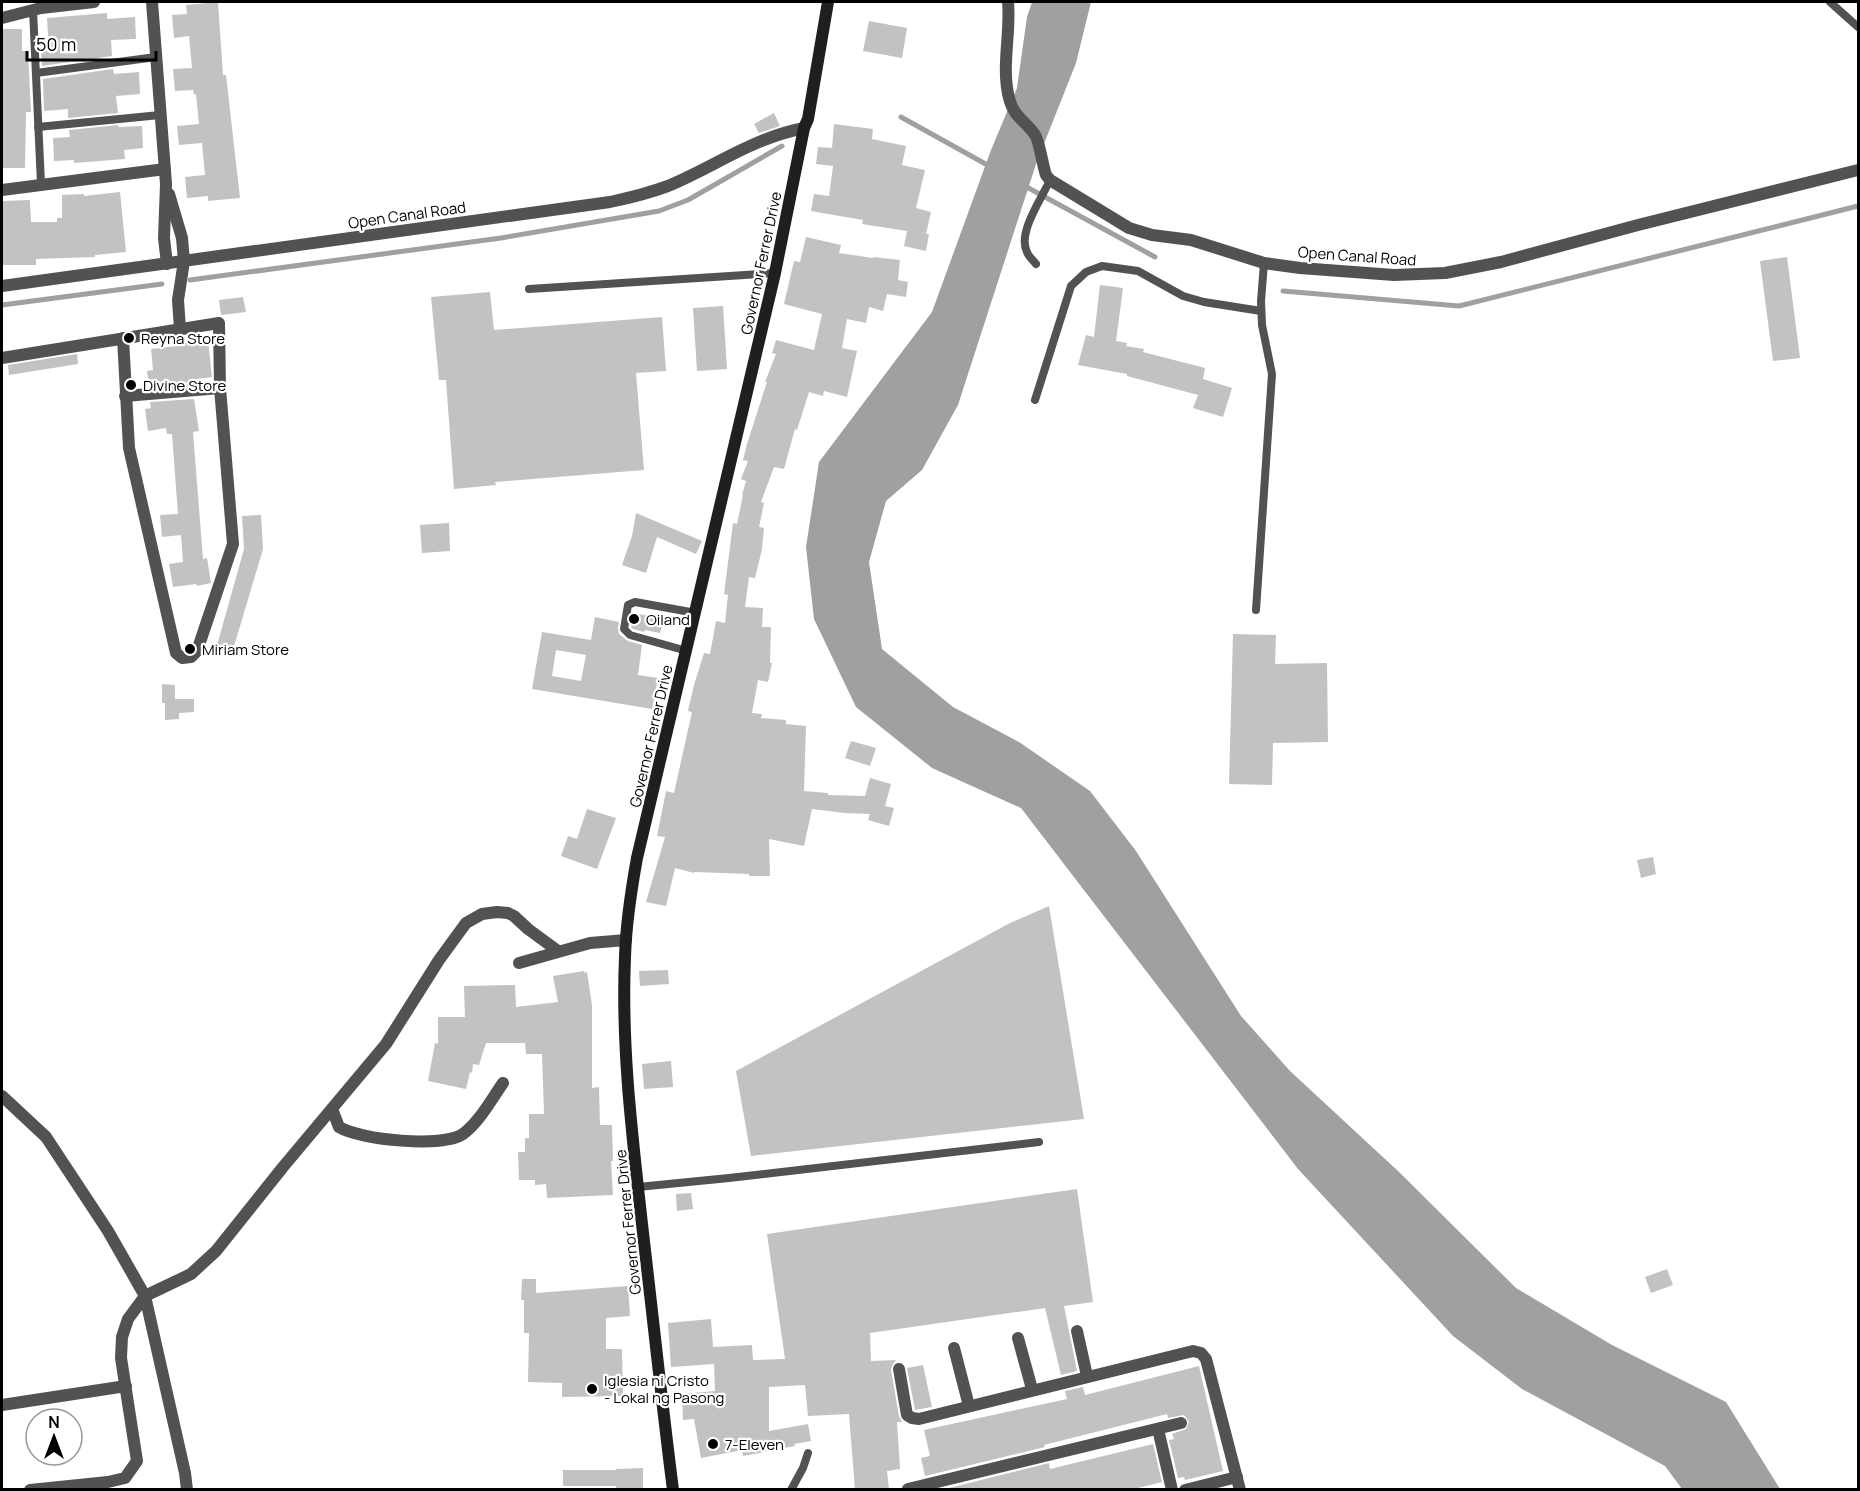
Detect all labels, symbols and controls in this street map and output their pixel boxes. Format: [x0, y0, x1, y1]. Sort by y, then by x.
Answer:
scale bar [27, 24, 156, 62]
text: 50 m [36, 32, 76, 56]
street label: Governor Ferrer Drive [736, 189, 786, 336]
street label: Open Canal Road [347, 196, 467, 234]
street label: Open Canal Road [1297, 241, 1417, 271]
place label: Reyna Store [141, 328, 225, 349]
marker: Reyna Store [122, 331, 136, 345]
place label: Divine Store [143, 375, 226, 396]
marker: Divine Store [124, 378, 138, 392]
place label: Oiland [646, 609, 690, 630]
marker: Oiland [627, 612, 641, 626]
place label: Miriam Store [202, 639, 289, 660]
marker: Miriam Store [183, 642, 197, 656]
street label: Governor Ferrer Drive [624, 662, 678, 809]
street label: Governor Ferrer Drive [610, 1148, 646, 1296]
place label: Iglesia ni Cristo - Lokal ng Pasong [604, 1370, 724, 1408]
marker: Iglesia ni Cristo - Lokal ng Pasong [585, 1382, 599, 1396]
north arrow [24, 1407, 84, 1467]
text: N [48, 1411, 60, 1433]
place label: 7-Eleven [725, 1434, 784, 1455]
marker: 7-Eleven [706, 1437, 720, 1451]

